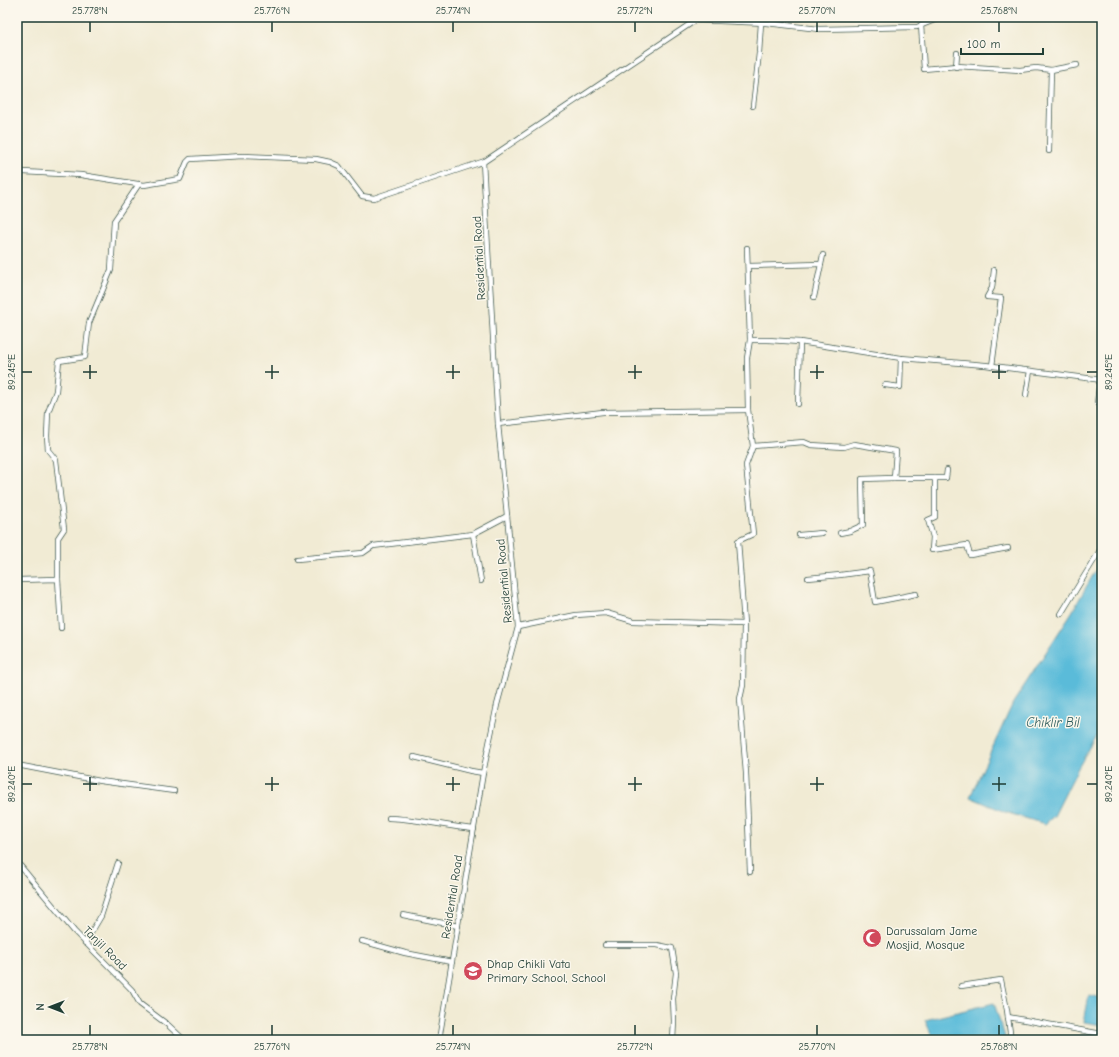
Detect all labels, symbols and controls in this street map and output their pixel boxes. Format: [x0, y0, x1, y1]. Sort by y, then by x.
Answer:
text: 25.778°N [72, 5, 108, 17]
text: 25.776°N [254, 5, 290, 17]
text: 25.774°N [436, 5, 470, 17]
text: 25.772°N [617, 5, 653, 17]
text: 25.770°N [799, 5, 835, 17]
text: 25.768°N [981, 5, 1017, 17]
scale bar [961, 30, 1043, 56]
text: 100 m [967, 37, 1000, 51]
street label: Residential Road [470, 215, 488, 301]
text: 89.245°E [6, 354, 18, 390]
text: 89.245°E [1103, 354, 1115, 390]
street label: Residential Road [493, 538, 515, 624]
water label: Chiklir Bil [1026, 715, 1080, 730]
text: 89.240°E [6, 766, 18, 802]
text: 89.240°E [1103, 766, 1115, 802]
street label: Residential Road [438, 854, 466, 940]
street label: Tanjil Road [80, 923, 130, 973]
place label: Darussalam Jame Mosjid, Mosque [886, 924, 977, 952]
mosque icon: Darussalam Jame Mosjid, Mosque [861, 927, 883, 949]
place label: Dhap Chikli Vata Primary School, School [487, 957, 606, 985]
school or university icon: Dhap Chikli Vata Primary School, School [462, 960, 484, 982]
north arrow [30, 987, 70, 1027]
text: N [34, 1003, 47, 1011]
text: 25.778°N [72, 1041, 108, 1053]
text: 25.776°N [254, 1041, 290, 1053]
text: 25.774°N [436, 1041, 470, 1053]
text: 25.772°N [617, 1041, 653, 1053]
text: 25.770°N [799, 1041, 835, 1053]
text: 25.768°N [981, 1041, 1017, 1053]

